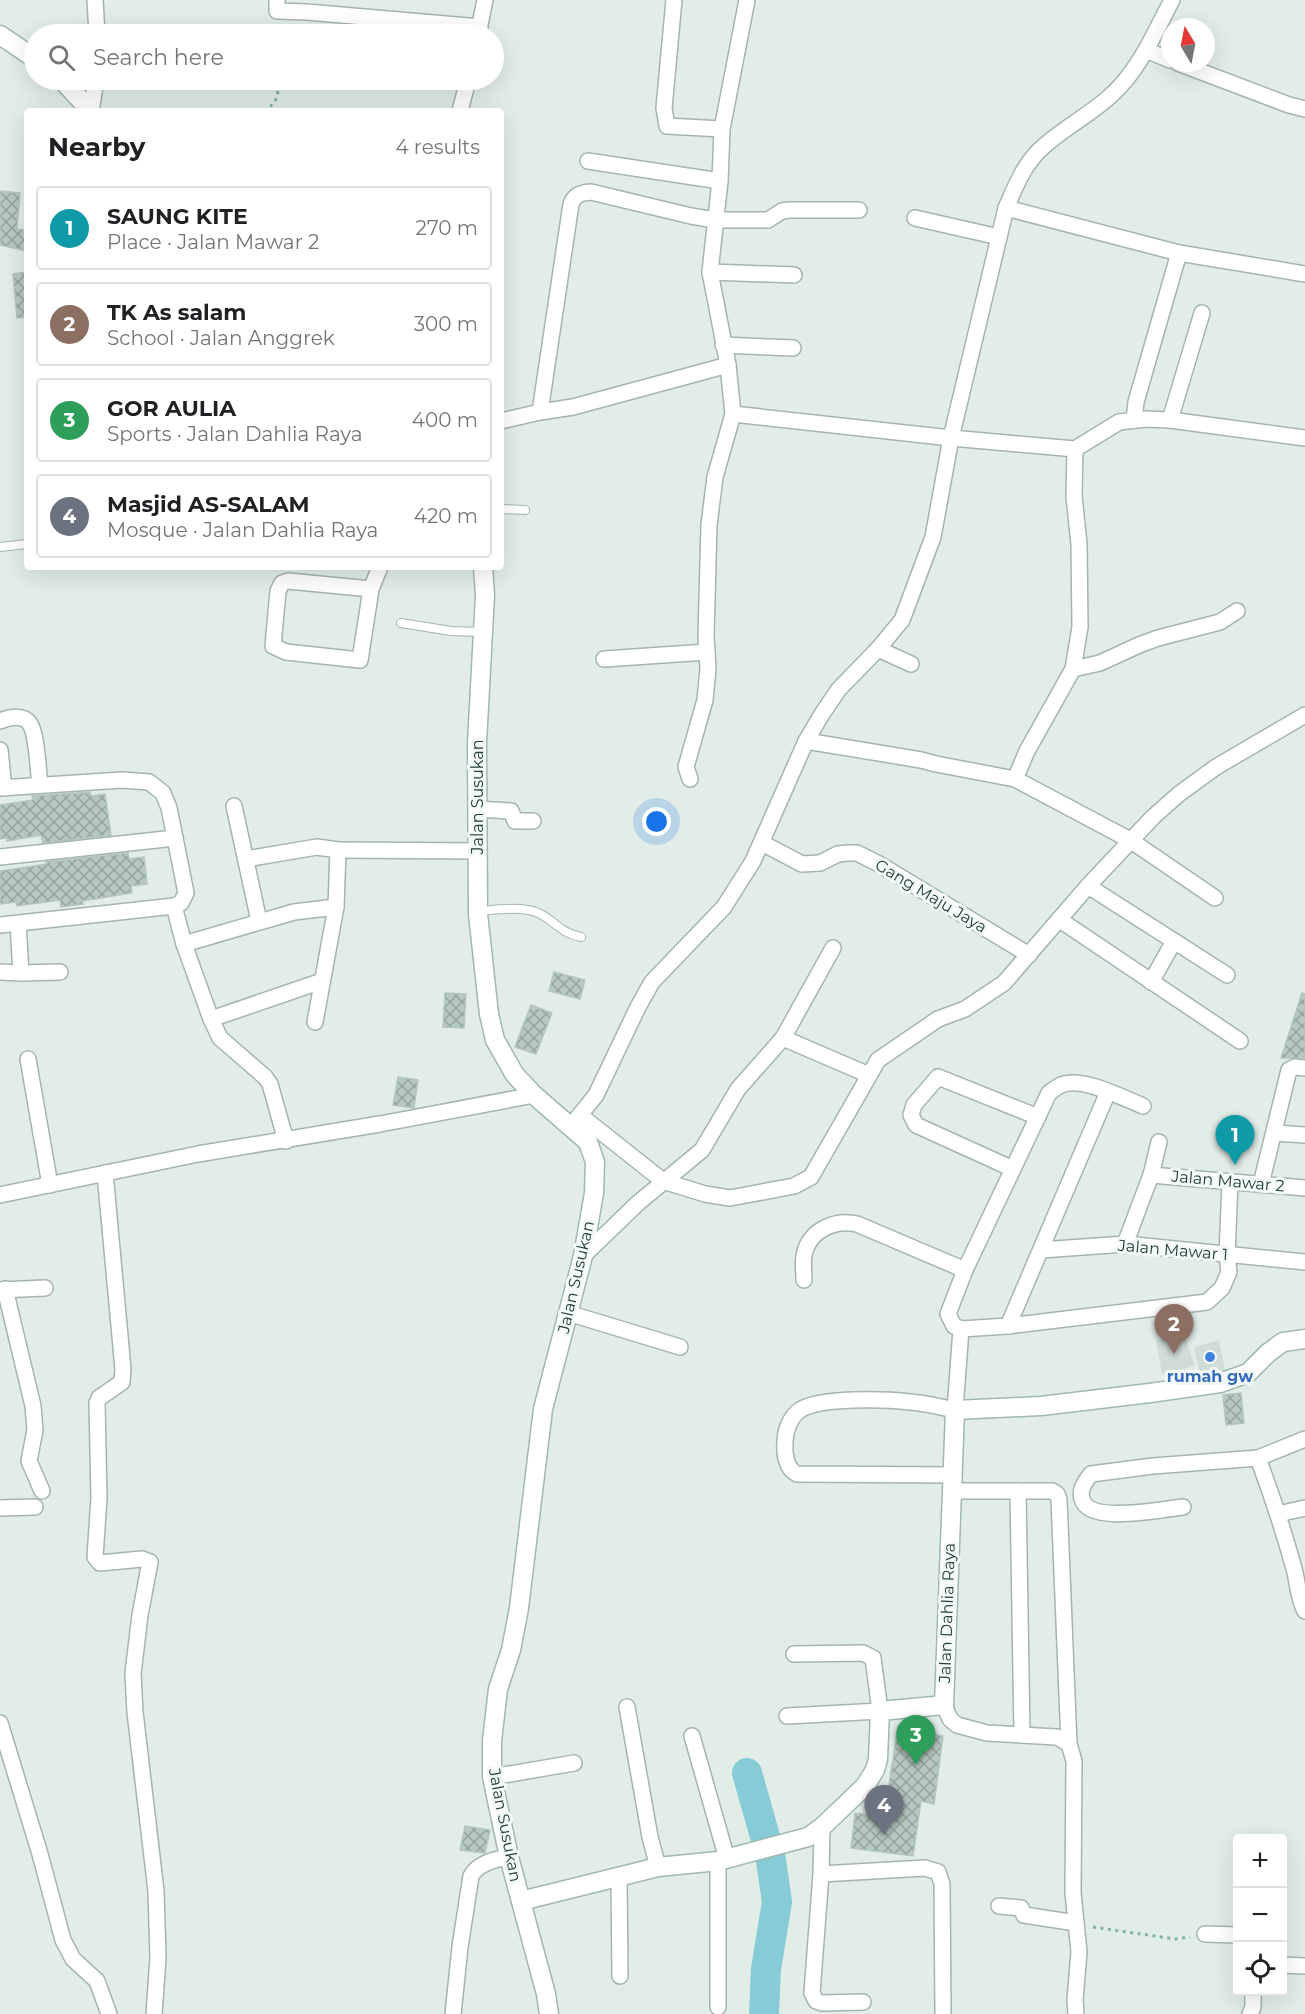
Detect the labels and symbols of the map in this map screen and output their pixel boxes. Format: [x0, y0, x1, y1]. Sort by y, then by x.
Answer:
north arrow [1161, 18, 1215, 72]
street label: Jalan Susukan [468, 739, 487, 856]
your location [642, 807, 671, 836]
street label: Gang Maju Jaya [872, 855, 990, 937]
pin: 1 [1216, 1116, 1254, 1165]
street label: Jalan Mawar 2 [1170, 1166, 1285, 1195]
street label: Jalan Susukan [554, 1219, 598, 1336]
street label: Jalan Mawar 1 [1116, 1236, 1229, 1264]
pin: 2 [1154, 1304, 1194, 1354]
marker: rumah gw [1203, 1350, 1217, 1364]
place label: rumah gw [1167, 1367, 1253, 1386]
street label: Jalan Dahlia Raya [935, 1543, 959, 1684]
pin: 3 [896, 1716, 936, 1765]
street label: Jalan Susukan [485, 1766, 525, 1883]
pin: 4 [864, 1786, 904, 1835]

